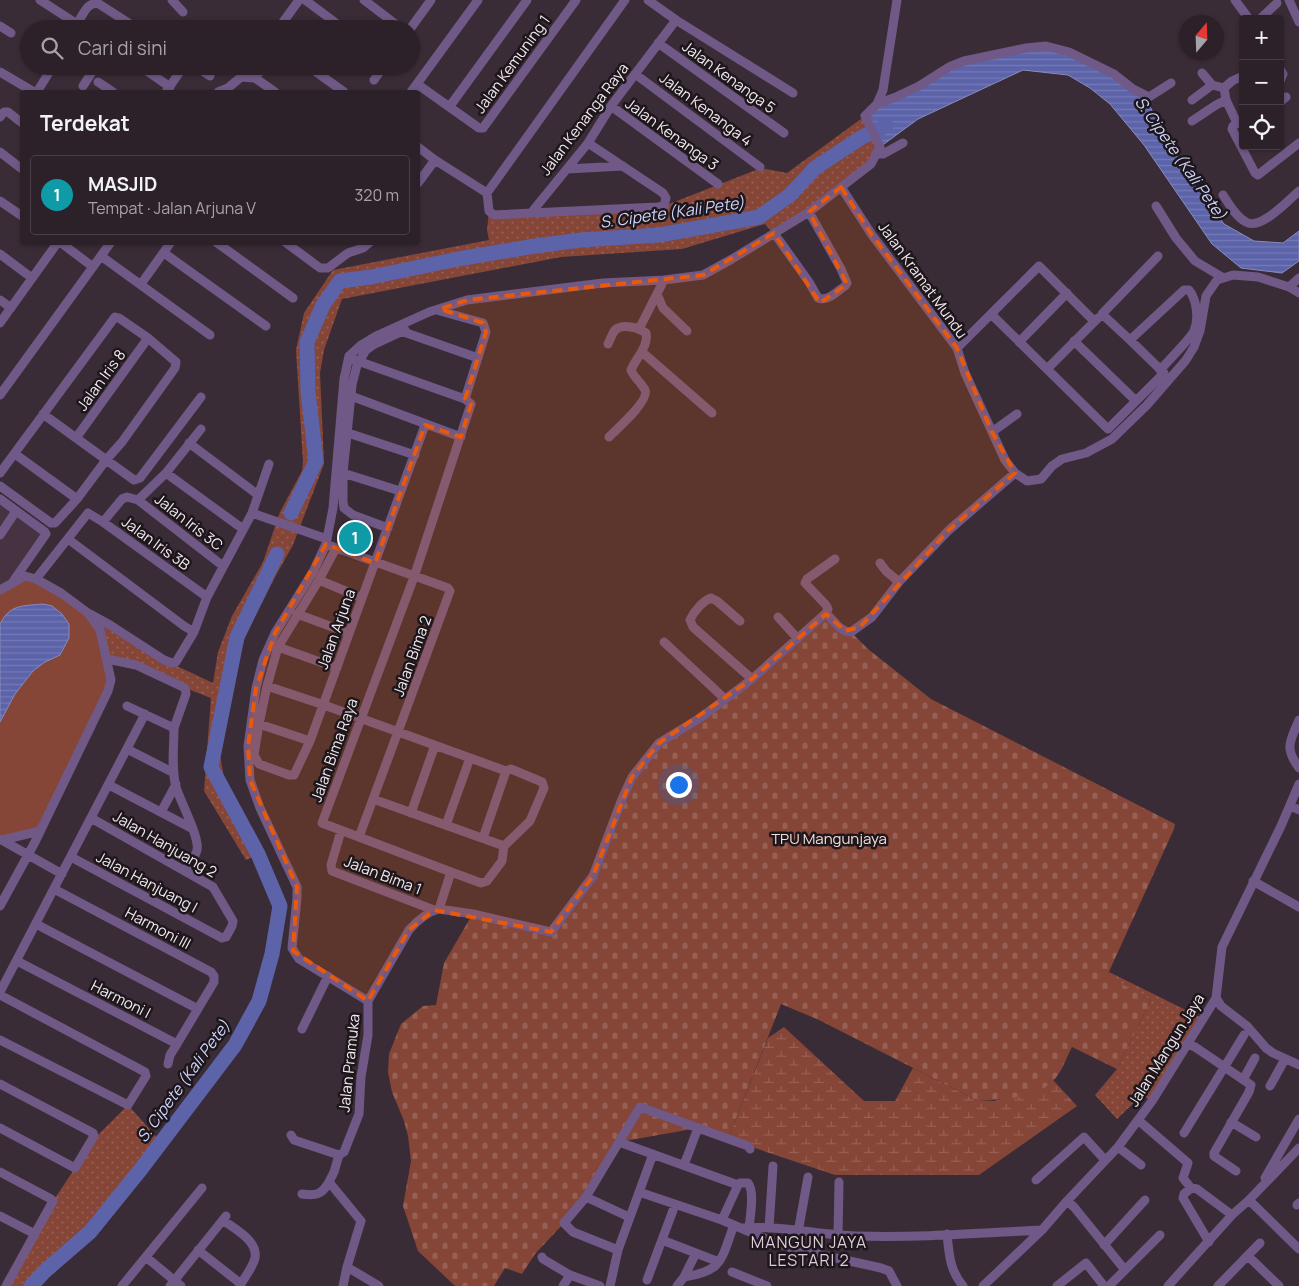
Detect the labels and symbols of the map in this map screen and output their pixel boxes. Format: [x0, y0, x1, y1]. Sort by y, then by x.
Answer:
street label: Jalan Kemuning 1 [469, 11, 555, 117]
north arrow [1179, 15, 1224, 60]
street label: Jalan Kenanga 5 [678, 36, 780, 118]
street label: Jalan Kenanga Raya [535, 59, 633, 179]
street label: Jalan Kenanga 4 [655, 67, 757, 151]
water label: S. Cipete (Kali Pete) [1130, 92, 1232, 224]
street label: Jalan Kenanga 3 [621, 93, 723, 175]
water label: S. Cipete (Kali Pete) [598, 191, 746, 233]
street label: Jalan Kramat Mundu [873, 217, 973, 343]
street label: Jalan Iris 8 [72, 345, 130, 415]
street label: Jalan Iris 3C [150, 489, 228, 555]
street label: Jalan Iris 3B [118, 511, 194, 575]
pin: 1 [339, 519, 371, 557]
street label: Jalan Arjuna [312, 586, 360, 672]
street label: Jalan Bima 2 [388, 613, 436, 699]
street label: Jalan Bima Raya [305, 695, 363, 805]
your location [666, 772, 692, 798]
street label: Jalan Hanjuang 2 [109, 806, 221, 882]
park label: TPU Mangunjaya [771, 828, 887, 849]
street label: Jalan Hanjuang I [93, 846, 201, 918]
street label: Jalan Bima 1 [341, 851, 425, 899]
street label: Harmoni III [122, 902, 194, 954]
street label: Harmoni I [88, 975, 154, 1023]
street label: Jalan Mangun Jaya [1123, 990, 1209, 1110]
street label: Jalan Pramuka [333, 1013, 365, 1113]
water label: S. Cipete (Kali Pete) [131, 1015, 235, 1146]
district label: MANGUN JAYA LESTARI 2 [751, 1231, 867, 1271]

